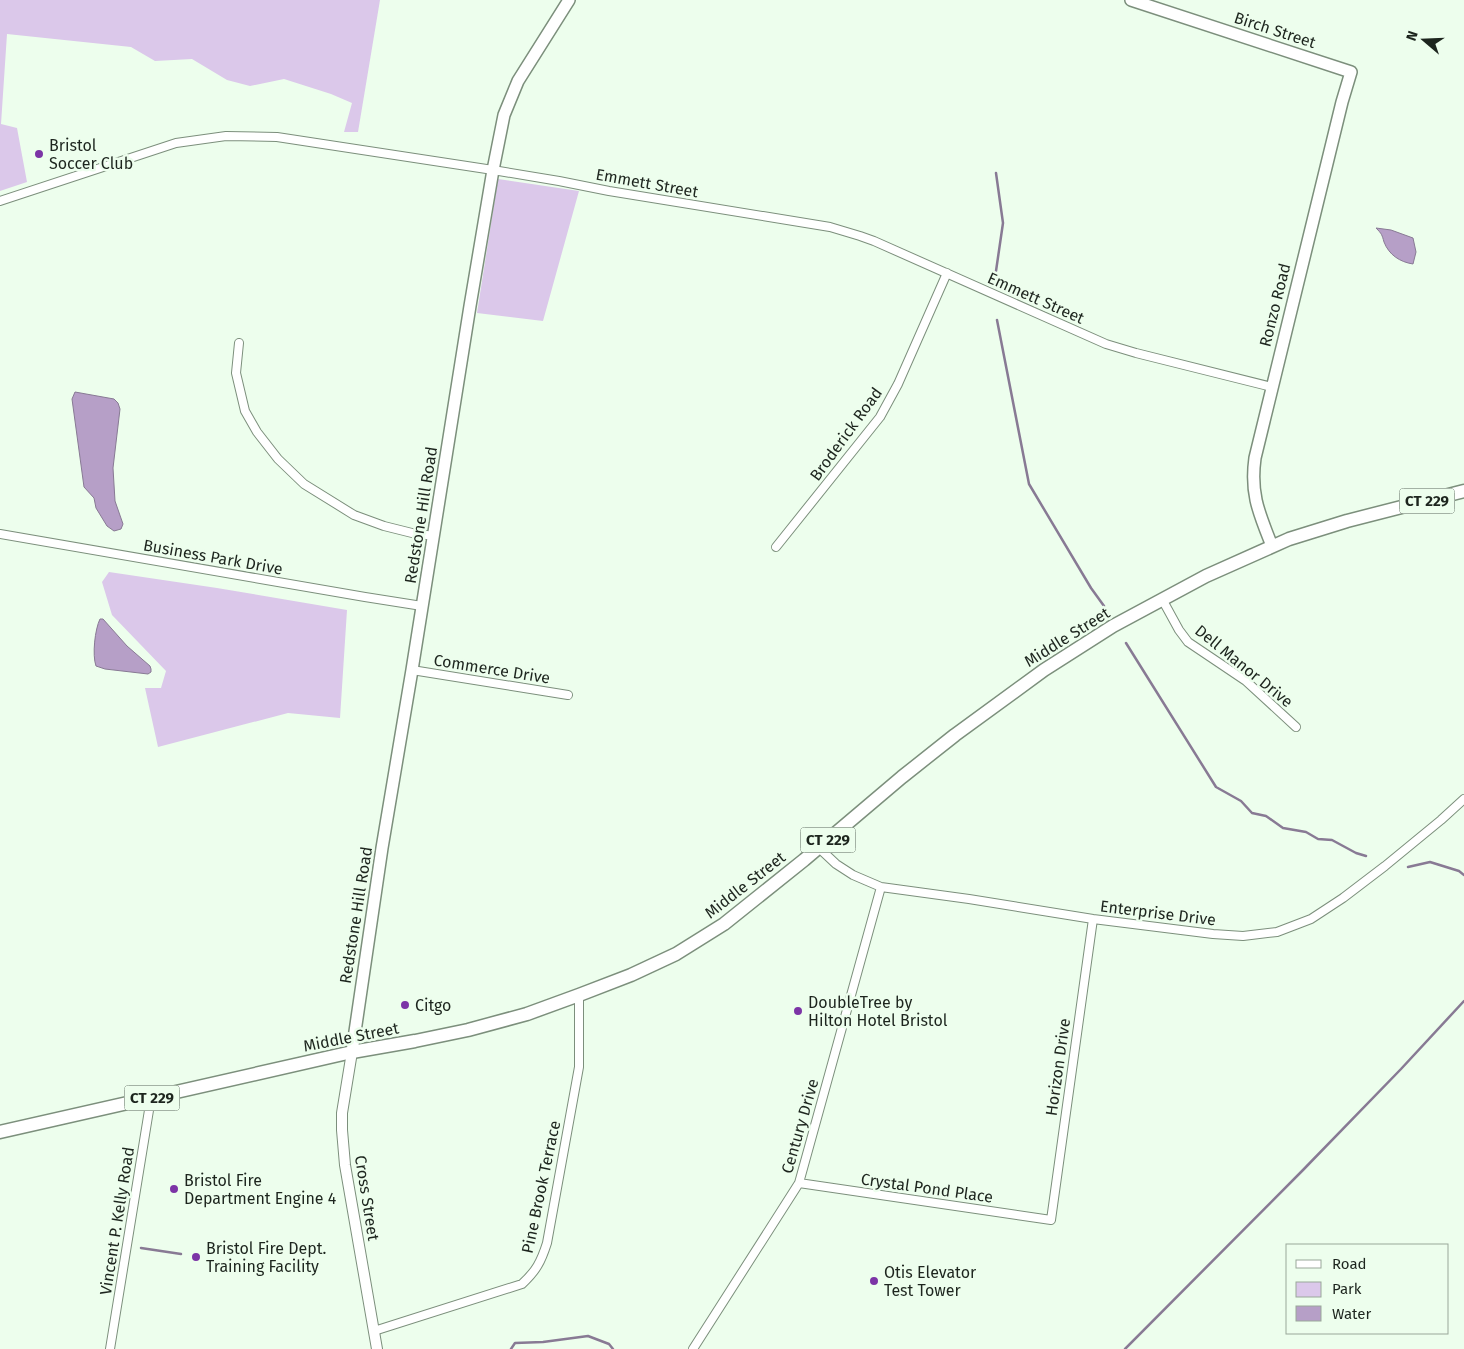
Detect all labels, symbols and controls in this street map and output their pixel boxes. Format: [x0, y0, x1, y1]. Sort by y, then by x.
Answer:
street label: Birch Street [1232, 8, 1318, 52]
north arrow [1399, 15, 1449, 65]
text: N [1403, 29, 1422, 43]
place label: Bristol Soccer Club [49, 136, 133, 173]
marker: Bristol Soccer Club [33, 148, 45, 160]
street label: Emmett Street [594, 165, 700, 201]
street label: Ronzo Road [1255, 261, 1295, 349]
street label: Emmett Street [985, 268, 1087, 328]
street label: Broderick Road [806, 384, 886, 484]
street label: Redstone Hill Road [401, 445, 441, 585]
road number: CT 229 [1400, 488, 1454, 514]
street label: Business Park Drive [142, 535, 284, 579]
street label: Middle Street [1021, 603, 1113, 671]
street label: Dell Manor Drive [1191, 621, 1297, 711]
street label: Commerce Drive [432, 650, 552, 688]
road number: CT 229 [800, 828, 856, 852]
street label: Redstone Hill Road [336, 845, 376, 985]
street label: Middle Street [701, 847, 789, 922]
street label: Enterprise Drive [1099, 896, 1217, 930]
place label: DoubleTree by Hilton Hotel Bristol [808, 993, 948, 1030]
place label: Citgo [415, 996, 451, 1015]
marker: Citgo [399, 999, 411, 1011]
marker: DoubleTree by Hilton Hotel Bristol [792, 1005, 804, 1017]
street label: Horizon Drive [1042, 1017, 1074, 1117]
street label: Middle Street [302, 1018, 401, 1056]
street label: Century Drive [777, 1076, 823, 1176]
road number: CT 229 [124, 1086, 180, 1110]
street label: Pine Brook Terrace [518, 1119, 564, 1255]
street label: Vincent P. Kelly Road [96, 1146, 138, 1296]
street label: Cross Street [351, 1154, 383, 1242]
street label: Crystal Pond Place [860, 1169, 994, 1207]
place label: Bristol Fire Department Engine 4 [184, 1171, 337, 1208]
marker: Bristol Fire Department Engine 4 [168, 1183, 180, 1195]
place label: Bristol Fire Dept. Training Facility [206, 1239, 327, 1276]
legend [1286, 1244, 1449, 1334]
marker: Bristol Fire Dept. Training Facility [190, 1251, 202, 1263]
text: Road [1332, 1255, 1367, 1273]
place label: Otis Elevator Test Tower [884, 1263, 977, 1300]
marker: Otis Elevator Test Tower [868, 1275, 880, 1287]
text: Park [1332, 1280, 1362, 1298]
text: Water [1332, 1305, 1371, 1323]

